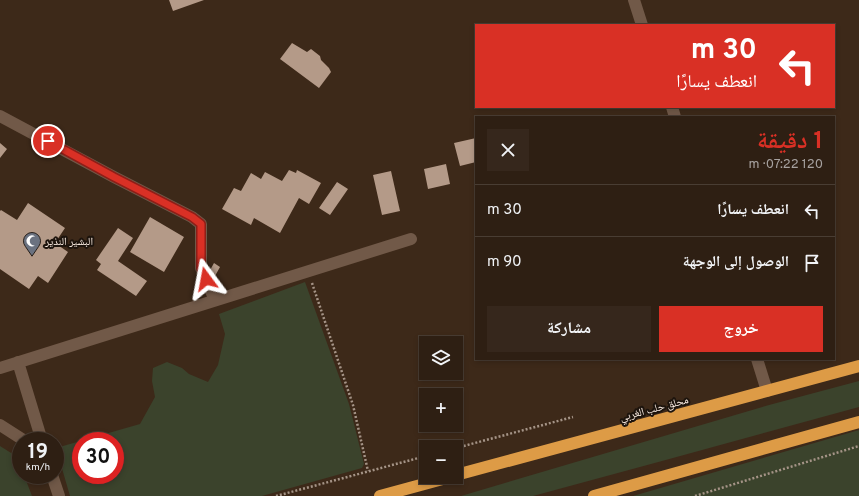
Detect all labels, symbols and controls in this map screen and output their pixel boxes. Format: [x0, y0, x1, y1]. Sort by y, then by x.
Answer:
text: 30 m [691, 33, 757, 69]
icon: left [771, 40, 823, 92]
text: انعطف يسارًا [676, 71, 757, 94]
pin [31, 124, 65, 158]
text: 1 دقيقة [757, 127, 823, 157]
button: close [487, 129, 529, 171]
icon: arrive [37, 130, 59, 152]
text: 120 m · 07:22 [749, 157, 823, 173]
icon: left [801, 200, 823, 222]
text: 30 m [487, 201, 522, 220]
text: انعطف يسارًا [717, 201, 789, 220]
mosque icon: البشير النذير [22, 231, 42, 256]
place label: البشير النذير [44, 235, 93, 249]
icon: arrive [801, 252, 823, 274]
text: 90 m [487, 253, 522, 272]
text: الوصول إلى الوجهة [683, 253, 789, 272]
position arrow [185, 258, 227, 300]
button: مشاركة [487, 306, 651, 352]
button: خروج [659, 306, 823, 352]
map controls [419, 336, 463, 484]
button: layers [419, 336, 463, 380]
button: + [419, 388, 463, 432]
street label: محلق حلب الغربي [618, 393, 690, 426]
speed limit sign: 30 [72, 432, 124, 484]
text: 19 [28, 440, 48, 466]
button: − [419, 440, 463, 484]
text: km/h [26, 461, 50, 474]

